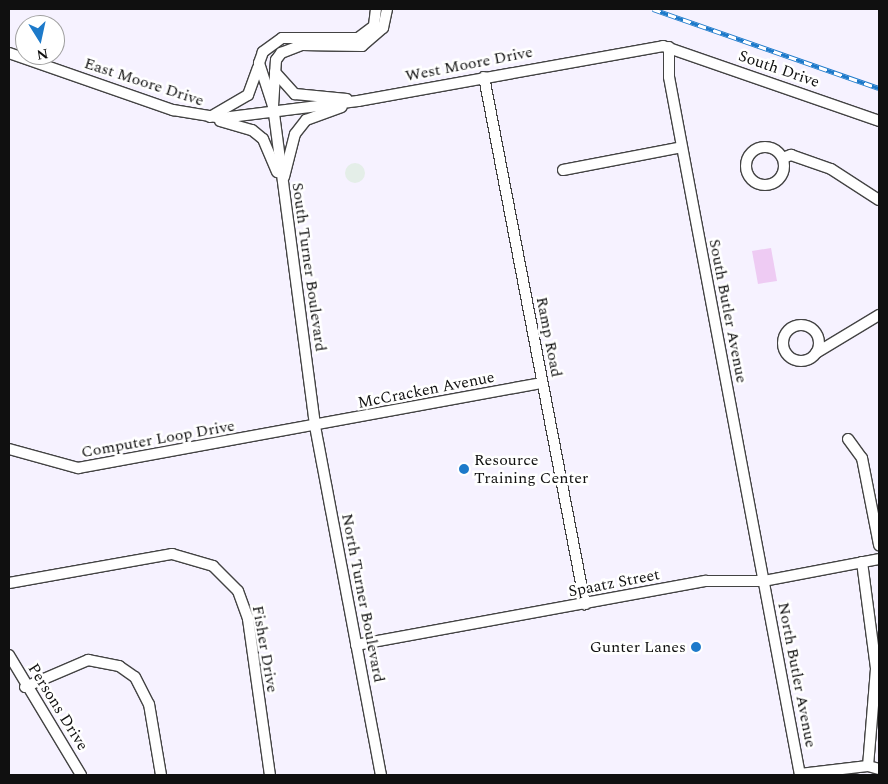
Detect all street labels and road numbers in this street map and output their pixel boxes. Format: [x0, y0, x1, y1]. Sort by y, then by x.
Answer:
street label: West Moore Drive [404, 42, 534, 86]
street label: South Drive [736, 46, 822, 92]
street label: East Moore Drive [82, 54, 206, 110]
street label: South Turner Boulevard [288, 181, 330, 353]
street label: South Butler Avenue [705, 237, 751, 385]
street label: Ramp Road [532, 295, 566, 379]
street label: McCracken Avenue [356, 367, 496, 413]
street label: Computer Loop Drive [80, 416, 236, 462]
street label: North Turner Boulevard [337, 512, 389, 684]
street label: Spaatz Street [567, 565, 661, 601]
street label: North Butler Avenue [774, 601, 820, 749]
street label: Fisher Drive [248, 604, 282, 694]
street label: Persons Drive [24, 660, 92, 754]

